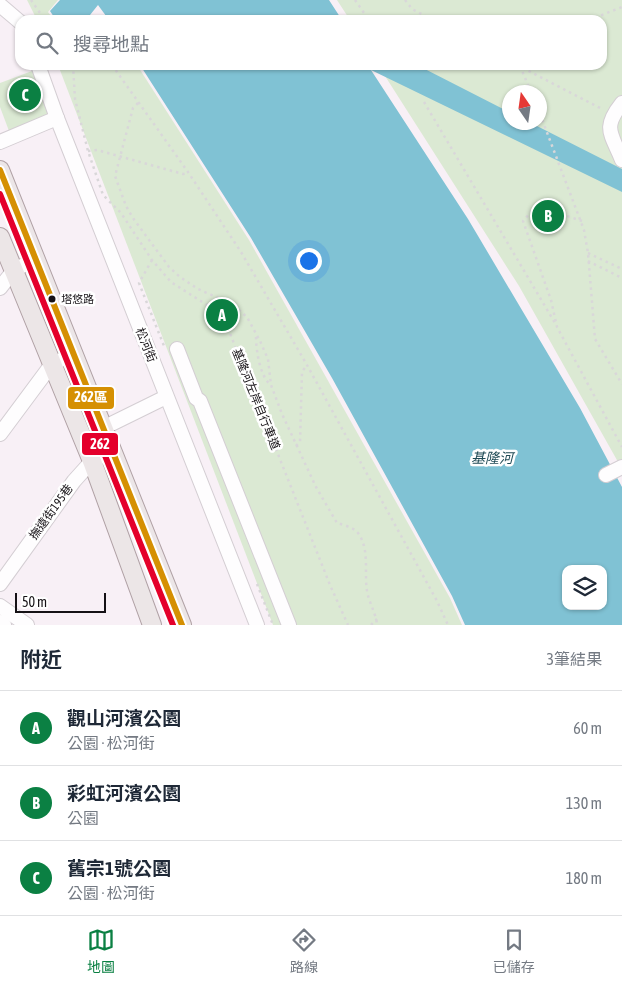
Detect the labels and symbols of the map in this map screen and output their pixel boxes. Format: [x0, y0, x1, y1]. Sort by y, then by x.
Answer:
pin: C [9, 76, 41, 114]
north arrow [502, 85, 547, 130]
pin: B [532, 197, 564, 235]
your location [296, 248, 322, 274]
place label: 塔悠路 [61, 293, 94, 305]
marker: 塔悠路 [47, 294, 57, 304]
pin: A [206, 296, 238, 334]
street label: 松河街 [133, 326, 159, 364]
street label: 基隆河左岸自行車道 [229, 346, 283, 452]
line badge: 262區 [67, 386, 115, 410]
text: 262區 [74, 389, 108, 405]
line badge: 262 [81, 432, 119, 456]
text: 262 [90, 436, 110, 452]
water label: 基隆河 [471, 450, 516, 466]
street label: 撫遠街195巷 [26, 482, 76, 542]
scale bar [15, 590, 106, 613]

